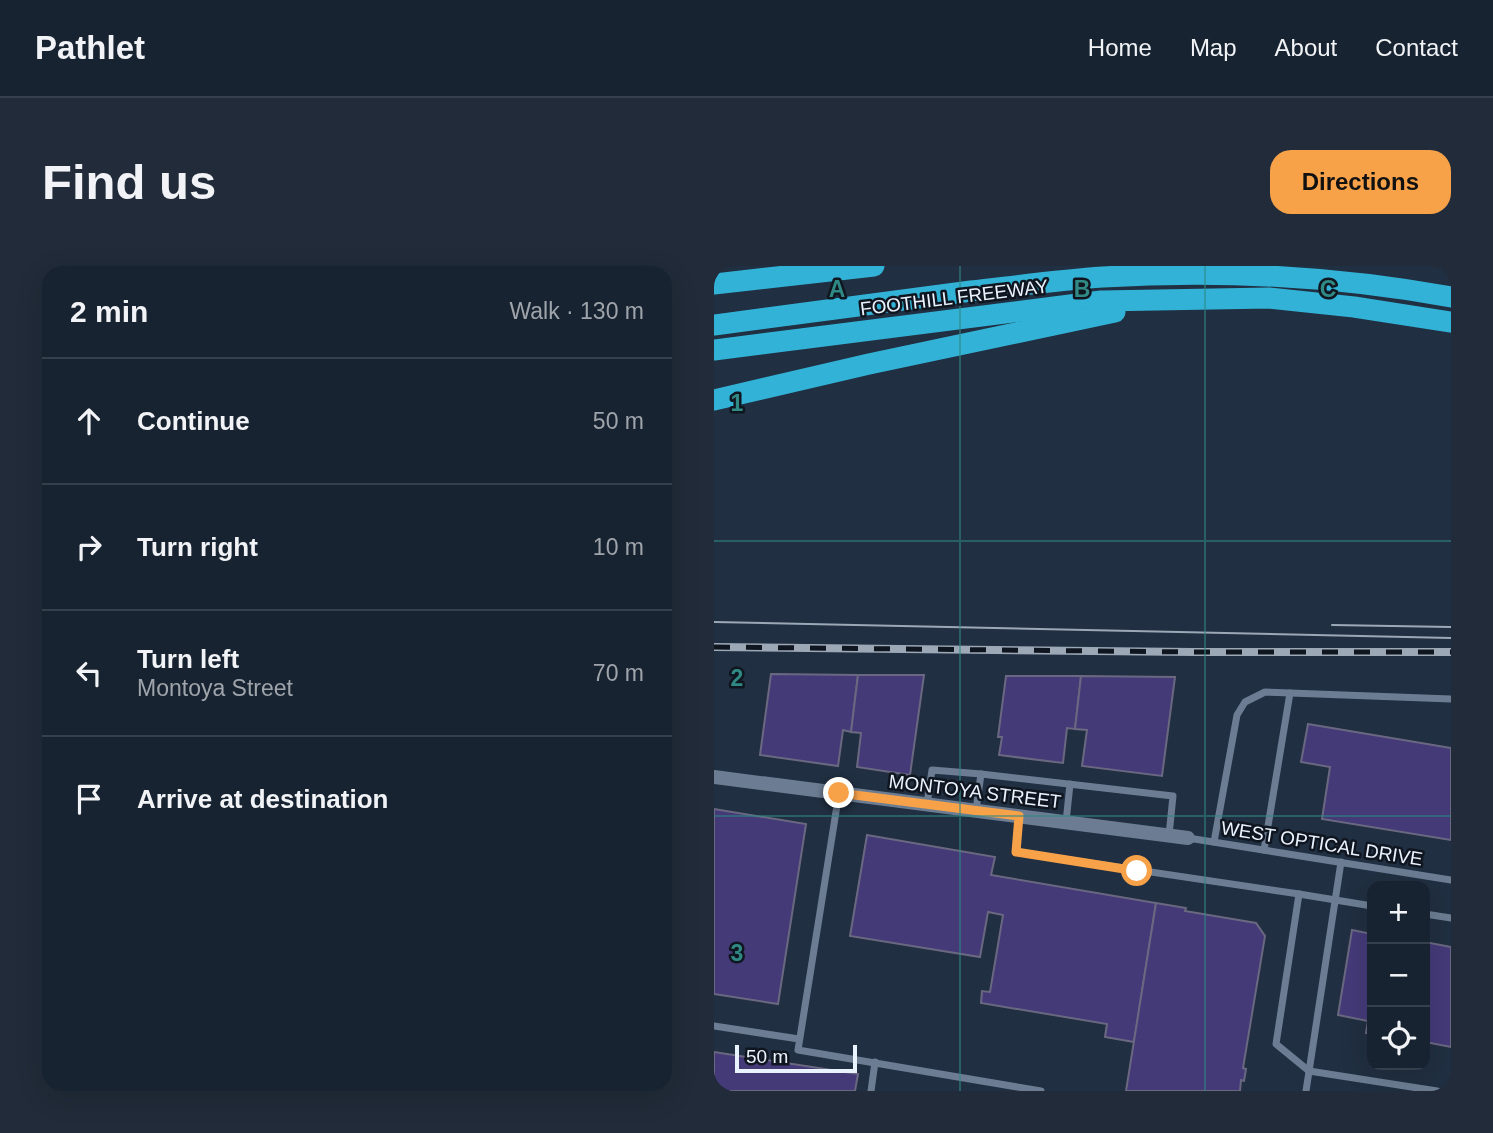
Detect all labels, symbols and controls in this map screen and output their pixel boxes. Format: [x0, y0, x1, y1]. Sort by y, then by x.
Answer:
text: Pathlet [35, 29, 145, 66]
text: Home [1088, 34, 1152, 61]
text: Map [1190, 34, 1237, 61]
text: About [1275, 34, 1337, 61]
text: Contact [1375, 34, 1458, 61]
button: Directions [1270, 150, 1451, 214]
text: Find us [42, 155, 216, 209]
street label: FOOTHILL FREEWAY [859, 275, 1050, 319]
text: A [829, 276, 845, 302]
text: B [1074, 276, 1090, 302]
text: C [1320, 276, 1336, 302]
text: 2 min [70, 295, 148, 328]
text: Walk · 130 m [509, 298, 644, 324]
text: 1 [731, 390, 744, 416]
icon: ahead [70, 402, 108, 440]
text: Continue [137, 406, 250, 436]
text: 50 m [593, 408, 644, 434]
icon: right [70, 528, 108, 566]
text: Turn right [137, 532, 258, 562]
text: 10 m [593, 534, 644, 560]
text: Turn left [137, 644, 239, 674]
icon: left [70, 654, 108, 692]
text: 70 m [593, 660, 644, 686]
text: 2 [731, 665, 743, 691]
text: Montoya Street [137, 675, 293, 701]
street label: MONTOYA STREET [888, 771, 1063, 813]
route end [823, 777, 854, 808]
icon: arrive [70, 780, 108, 818]
text: Arrive at destination [137, 784, 388, 814]
street label: WEST OPTICAL DRIVE [1220, 817, 1424, 870]
route start [1121, 855, 1152, 886]
map controls [1367, 881, 1430, 1070]
button: + [1367, 881, 1430, 944]
text: 3 [731, 940, 743, 966]
button: − [1367, 944, 1430, 1007]
button: locate [1367, 1007, 1430, 1070]
scale bar [735, 1042, 858, 1074]
text: 50 m [746, 1046, 788, 1067]

